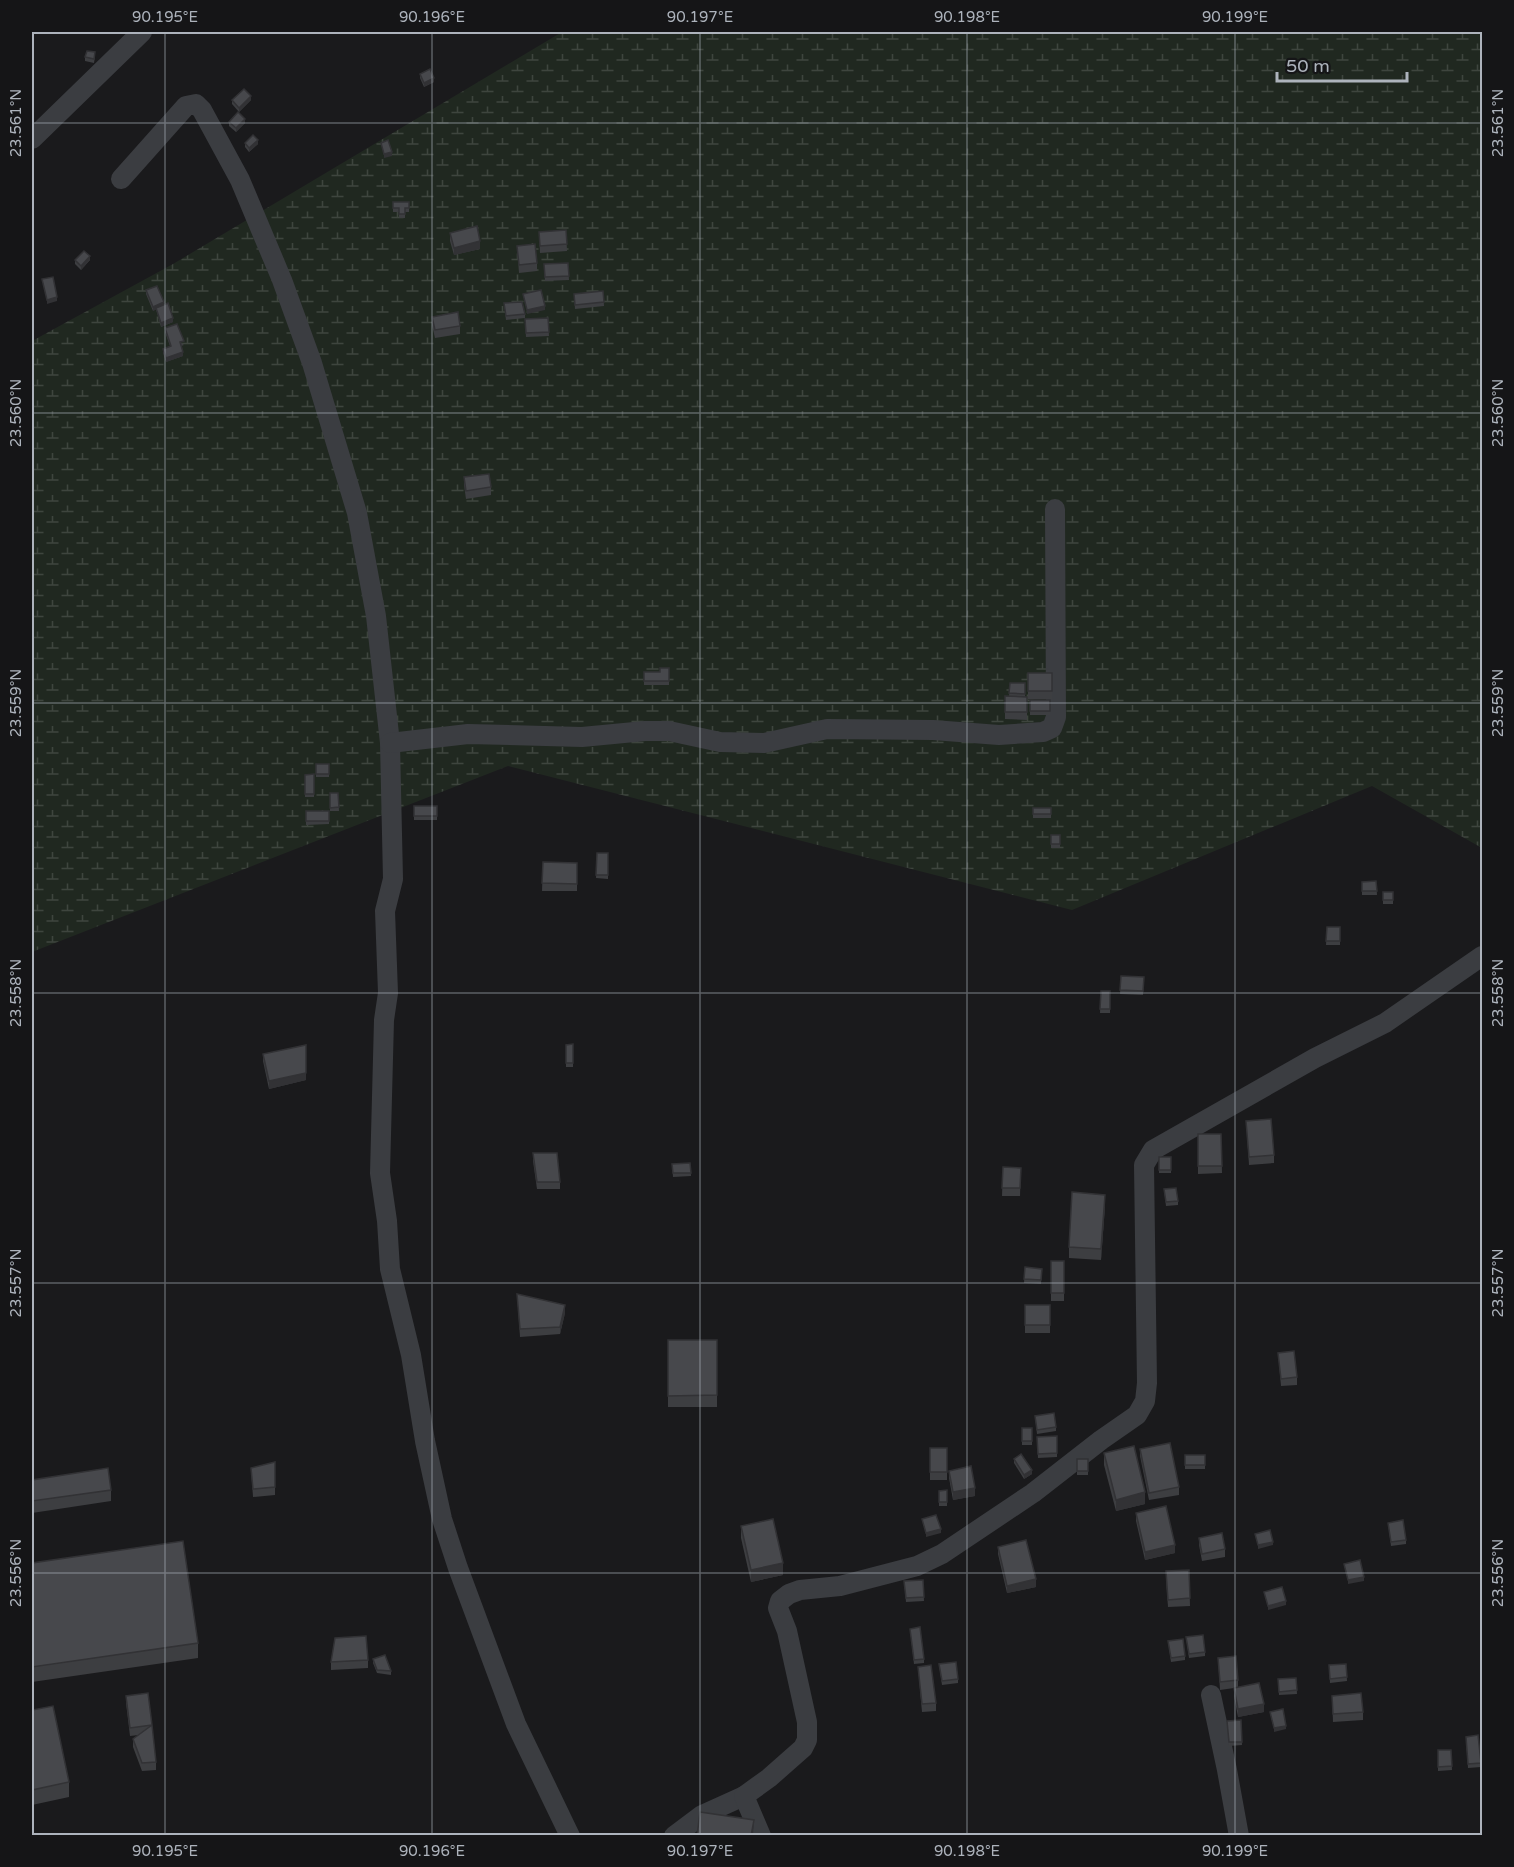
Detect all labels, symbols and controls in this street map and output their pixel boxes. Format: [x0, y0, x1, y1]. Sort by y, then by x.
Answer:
text: 90.195°E [132, 8, 198, 26]
text: 90.196°E [399, 8, 465, 26]
text: 90.197°E [667, 8, 733, 26]
text: 90.198°E [934, 8, 1000, 26]
text: 90.199°E [1202, 8, 1268, 26]
scale bar [1277, 45, 1408, 83]
text: 50 m [1286, 55, 1330, 77]
text: 23.561°N [7, 89, 25, 157]
text: 23.561°N [1489, 89, 1507, 157]
text: 23.560°N [7, 379, 25, 447]
text: 23.560°N [1489, 379, 1507, 447]
text: 23.559°N [7, 669, 25, 737]
text: 23.559°N [1489, 669, 1507, 737]
text: 23.558°N [7, 959, 25, 1027]
text: 23.558°N [1489, 959, 1507, 1027]
text: 23.557°N [7, 1248, 25, 1318]
text: 23.557°N [1489, 1248, 1507, 1318]
text: 23.556°N [7, 1539, 25, 1607]
text: 23.556°N [1489, 1539, 1507, 1607]
text: 90.195°E [132, 1842, 198, 1860]
text: 90.196°E [399, 1842, 465, 1860]
text: 90.197°E [667, 1842, 733, 1860]
text: 90.198°E [934, 1842, 1000, 1860]
text: 90.199°E [1202, 1842, 1268, 1860]

